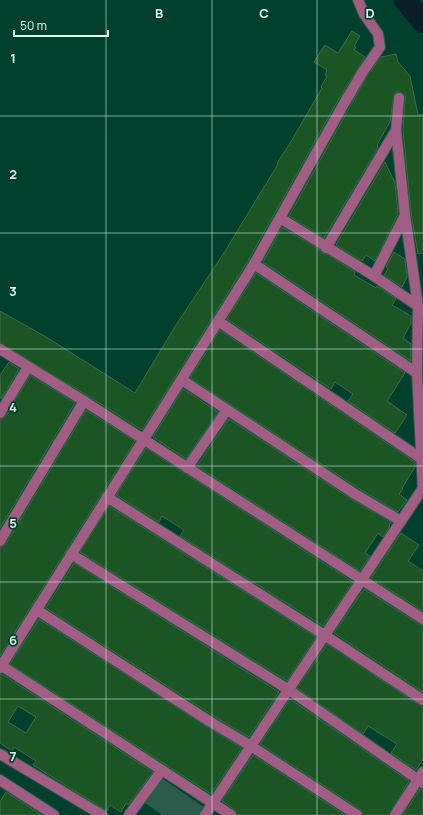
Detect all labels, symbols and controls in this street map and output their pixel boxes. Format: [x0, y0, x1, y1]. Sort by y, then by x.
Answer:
text: B [155, 4, 163, 22]
text: C [259, 4, 269, 22]
text: D [365, 4, 375, 22]
scale bar [14, 12, 108, 38]
text: 50 m [20, 17, 47, 34]
text: 1 [10, 49, 16, 67]
text: 2 [9, 165, 17, 183]
text: 3 [9, 282, 17, 300]
text: 4 [9, 398, 17, 416]
text: 5 [9, 514, 17, 532]
text: 6 [9, 631, 17, 649]
text: 7 [10, 747, 17, 765]

